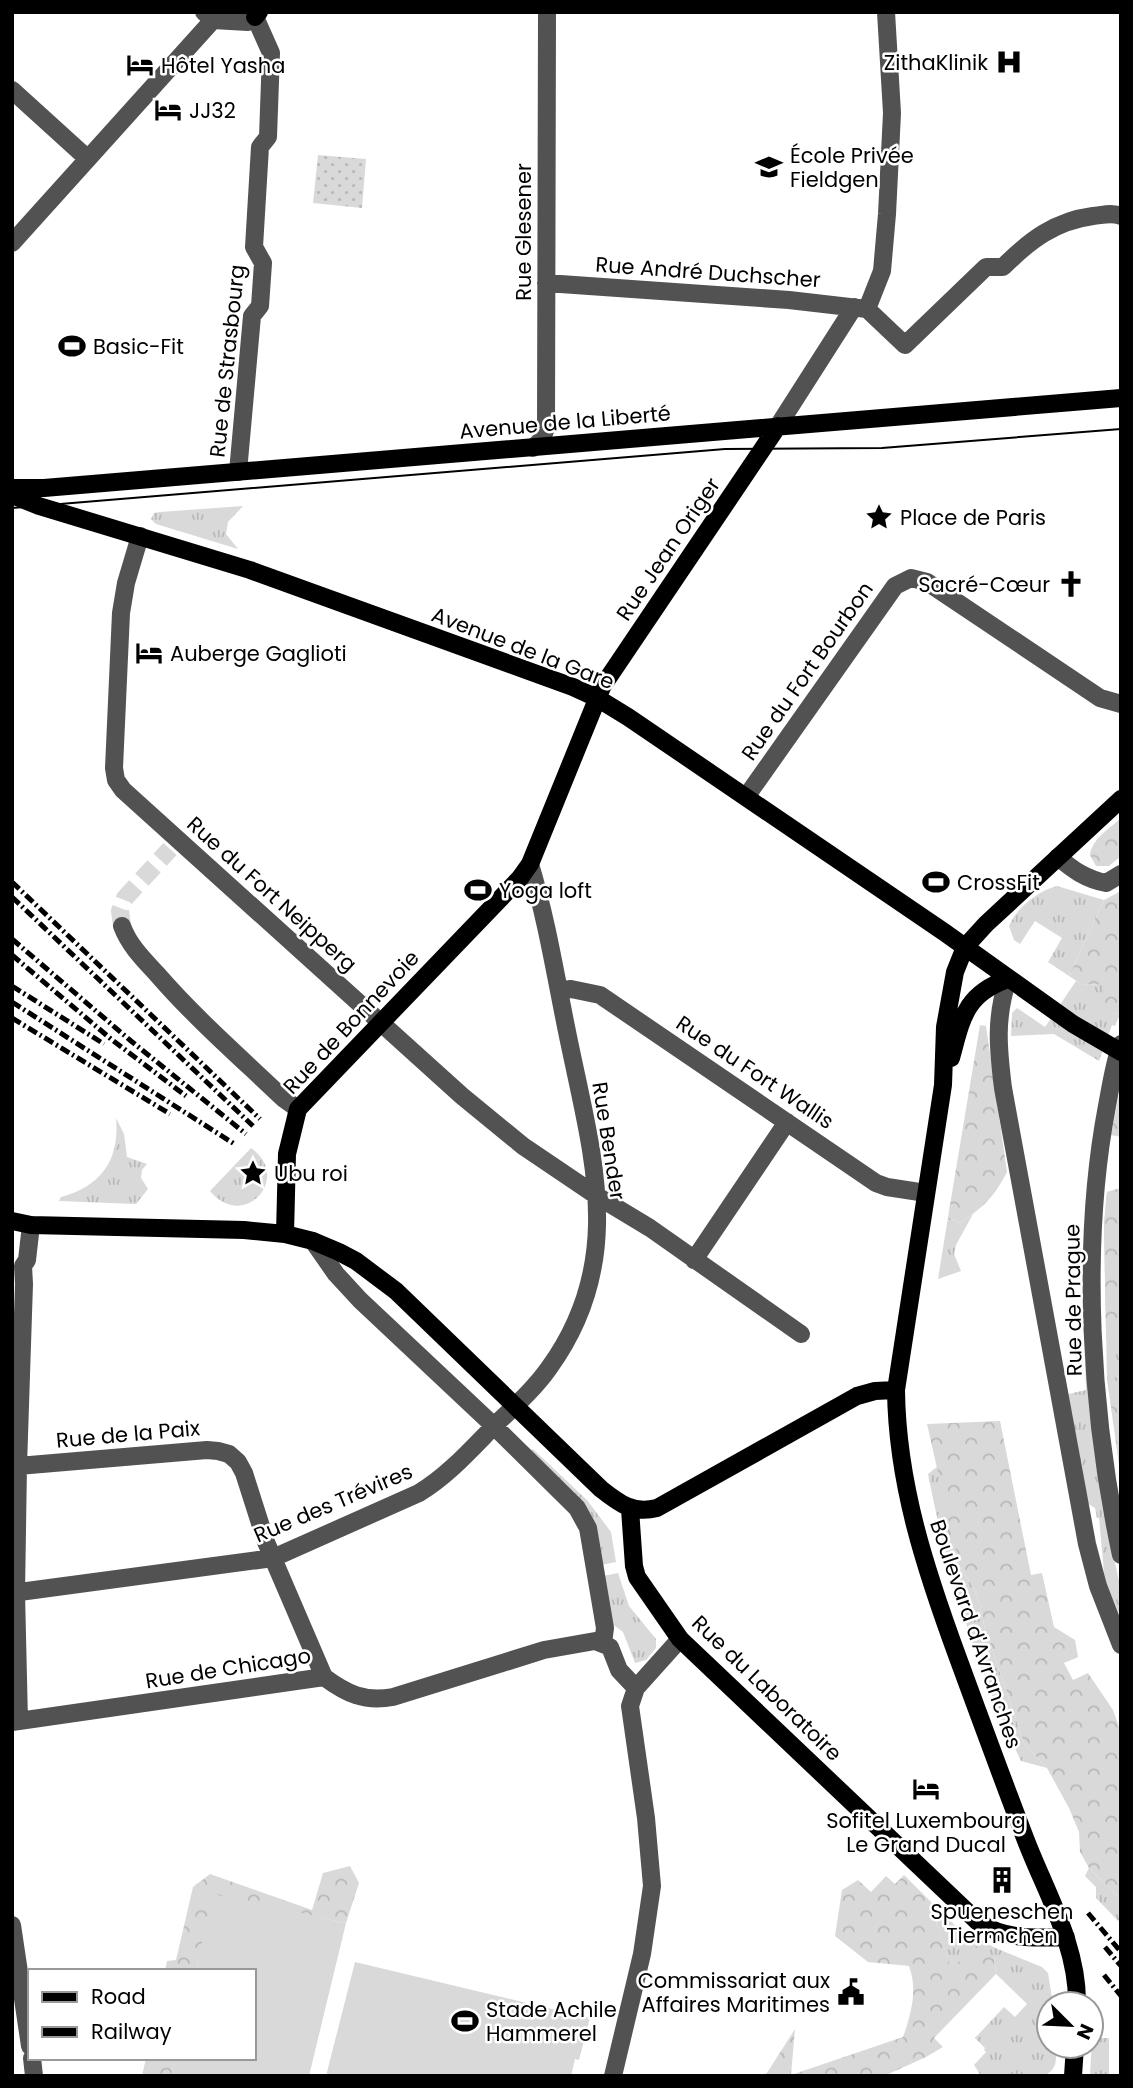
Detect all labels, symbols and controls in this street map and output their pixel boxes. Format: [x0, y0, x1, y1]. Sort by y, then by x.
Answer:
hospital icon: ZithaKlinik [994, 47, 1024, 77]
place label: ZithaKlinik [884, 48, 988, 77]
hotel icon: Hôtel Yasha [125, 50, 155, 80]
place label: Hôtel Yasha [161, 51, 285, 80]
hotel icon: JJ32 [153, 95, 183, 125]
place label: JJ32 [189, 96, 236, 125]
place label: École Privée Fieldgen [790, 141, 914, 194]
school or university icon: École Privée Fieldgen [754, 152, 784, 182]
street label: Rue Glesener [509, 163, 538, 301]
street label: Rue André Duchscher [594, 250, 822, 294]
street label: Rue de Strasbourg [202, 263, 252, 459]
sports icon: Basic-Fit [57, 331, 87, 361]
place label: Basic-Fit [93, 332, 184, 361]
street label: Avenue de la Liberté [458, 398, 672, 446]
street label: Rue Jean Origer [609, 472, 727, 626]
place icon: Place de Paris [864, 502, 894, 532]
place label: Place de Paris [900, 503, 1046, 532]
church icon: Sacré-Cœur [1056, 569, 1086, 599]
place label: Sacré-Cœur [918, 570, 1050, 599]
street label: Rue du Fort Bourbon [734, 576, 880, 766]
street label: Avenue de la Gare [427, 600, 619, 696]
hotel icon: Auberge Gaglioti [134, 638, 164, 668]
place label: Auberge Gaglioti [170, 639, 347, 668]
street label: Rue du Fort Neipperg [181, 810, 363, 978]
sports icon: CrossFit [921, 867, 951, 897]
place label: CrossFit [957, 868, 1040, 897]
sports icon: Yoga loft [463, 875, 493, 905]
place label: Yoga loft [499, 876, 592, 905]
street label: Rue de Bonnevoie [277, 944, 425, 1100]
street label: Rue du Fort Wallis [670, 1008, 840, 1136]
street label: Rue Bender [585, 1080, 633, 1202]
place icon: Ubu roi [238, 1158, 268, 1188]
place label: Ubu roi [274, 1159, 348, 1188]
street label: Rue de Prague [1057, 1224, 1089, 1376]
street label: Rue de la Paix [55, 1413, 201, 1455]
street label: Rue des Trévires [249, 1457, 417, 1549]
street label: Boulevard d'Avranches [923, 1515, 1029, 1753]
street label: Rue du Laboratoire [686, 1609, 848, 1767]
street label: Rue de Chicago [143, 1641, 313, 1695]
hotel icon: Sofitel Luxembourg Le Grand Ducal [911, 1774, 941, 1804]
place label: Sofitel Luxembourg Le Grand Ducal [826, 1806, 1026, 1859]
building icon: Spueneschen Tiermchen [987, 1865, 1017, 1895]
place label: Spueneschen Tiermchen [930, 1897, 1074, 1950]
place label: Commissariat aux Affaires Maritimes [638, 1966, 830, 2019]
legend [28, 1969, 256, 2060]
public building icon: Commissariat aux Affaires Maritimes [836, 1977, 866, 2007]
text: Road [91, 1982, 146, 2011]
north arrow [1035, 1990, 1105, 2060]
place label: Stade Achile Hammerel [486, 1995, 617, 2048]
sports icon: Stade Achile Hammerel [450, 2006, 480, 2036]
text: Railway [91, 2017, 172, 2046]
text: N [1070, 2020, 1100, 2044]

